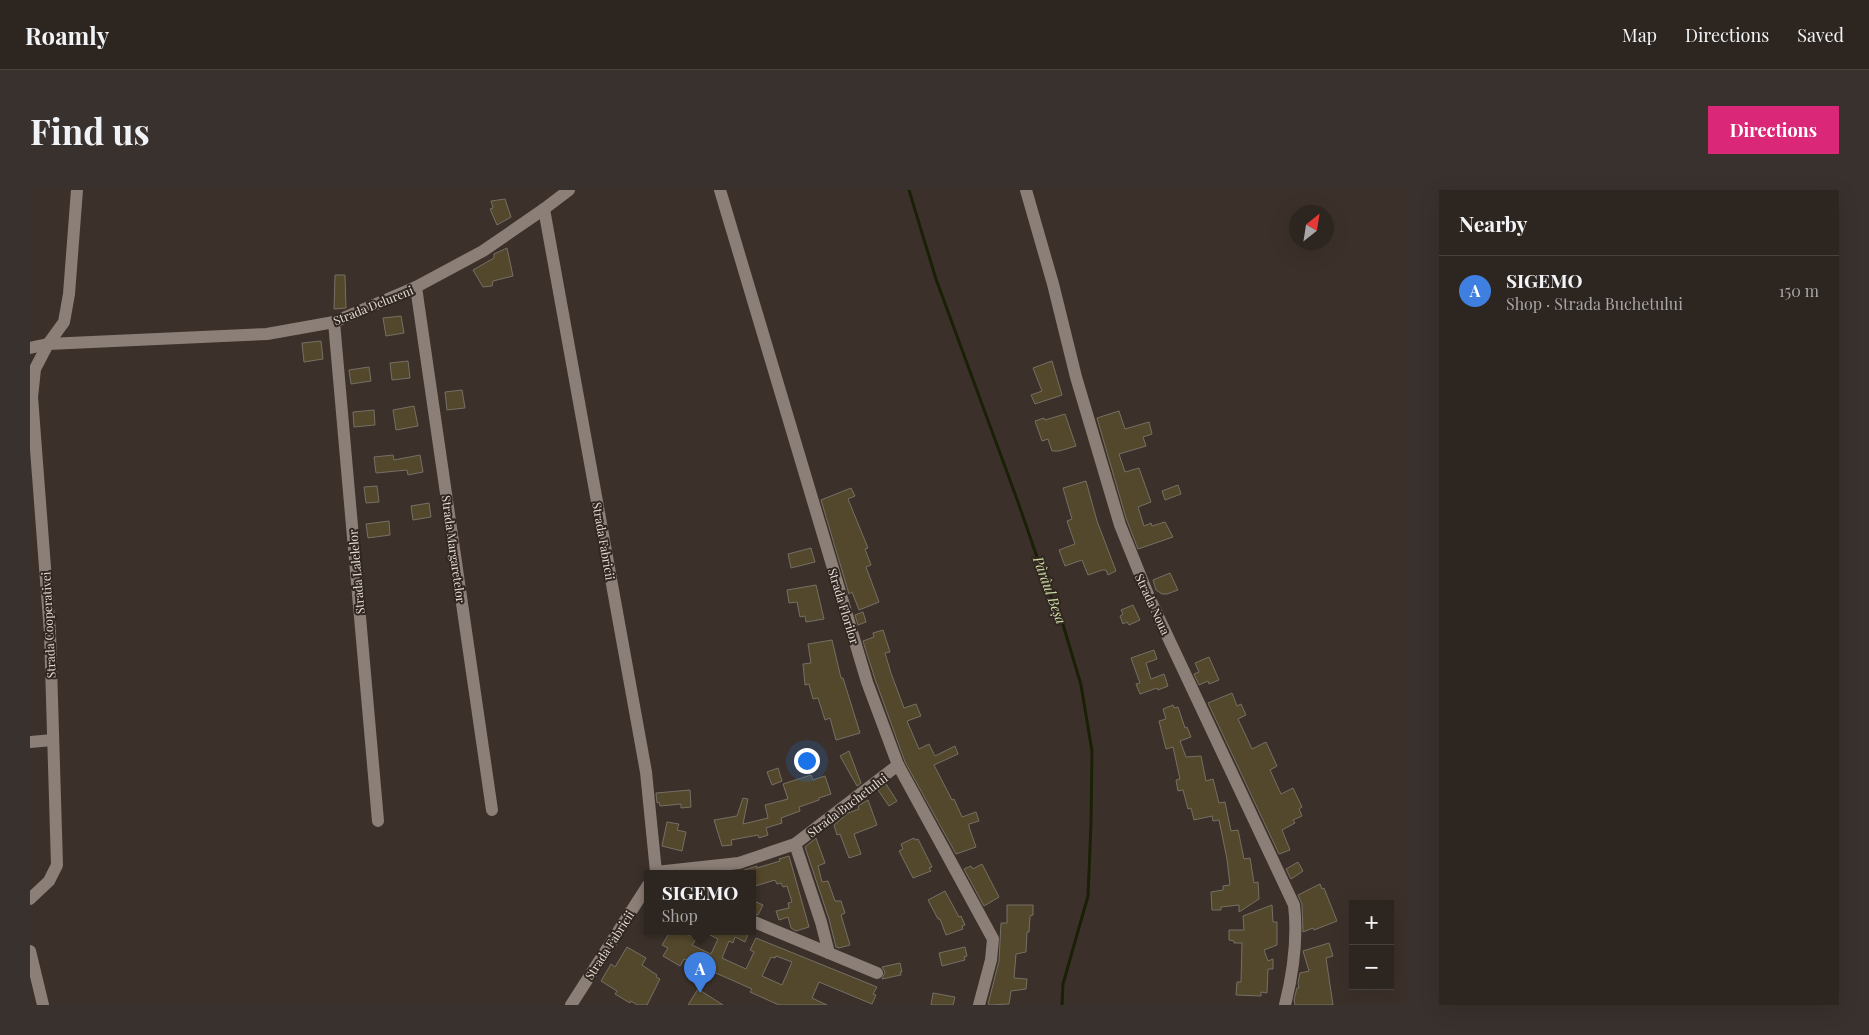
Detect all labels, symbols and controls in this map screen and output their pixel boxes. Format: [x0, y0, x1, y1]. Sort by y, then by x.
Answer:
text: Roamly [25, 19, 109, 51]
text: Map [1622, 23, 1657, 47]
text: Directions [1685, 23, 1769, 47]
text: Saved [1797, 23, 1844, 47]
button: Directions [1708, 106, 1839, 154]
text: Find us [30, 107, 150, 154]
north arrow [1289, 205, 1334, 250]
text: Nearby [1459, 209, 1528, 237]
text: SIGEMO [1506, 267, 1583, 293]
text: A [1470, 280, 1480, 301]
text: 150 m [1779, 280, 1819, 301]
street label: Strada Delureni [331, 282, 416, 328]
text: Shop · Strada Buchetului [1506, 293, 1683, 314]
street label: Strada Margaretelor [439, 494, 470, 604]
street label: Strada Fabricii [589, 501, 619, 582]
street label: Strada Lalelelor [344, 528, 368, 615]
water label: Pârâul Beșa [1029, 553, 1071, 626]
street label: Strada Florilor [825, 566, 863, 647]
street label: Strada Cooperativei [37, 571, 59, 679]
street label: Strada Noua [1132, 571, 1174, 637]
your location [794, 748, 820, 774]
street label: Strada Buchetului [804, 769, 891, 840]
popup [644, 870, 756, 935]
text: SIGEMO [662, 879, 738, 905]
map controls [1349, 900, 1394, 990]
button: + [1349, 900, 1394, 945]
text: Shop [662, 905, 698, 926]
street label: Strada Fabricii [581, 907, 637, 982]
button: − [1349, 945, 1394, 990]
pin: A [684, 952, 716, 993]

